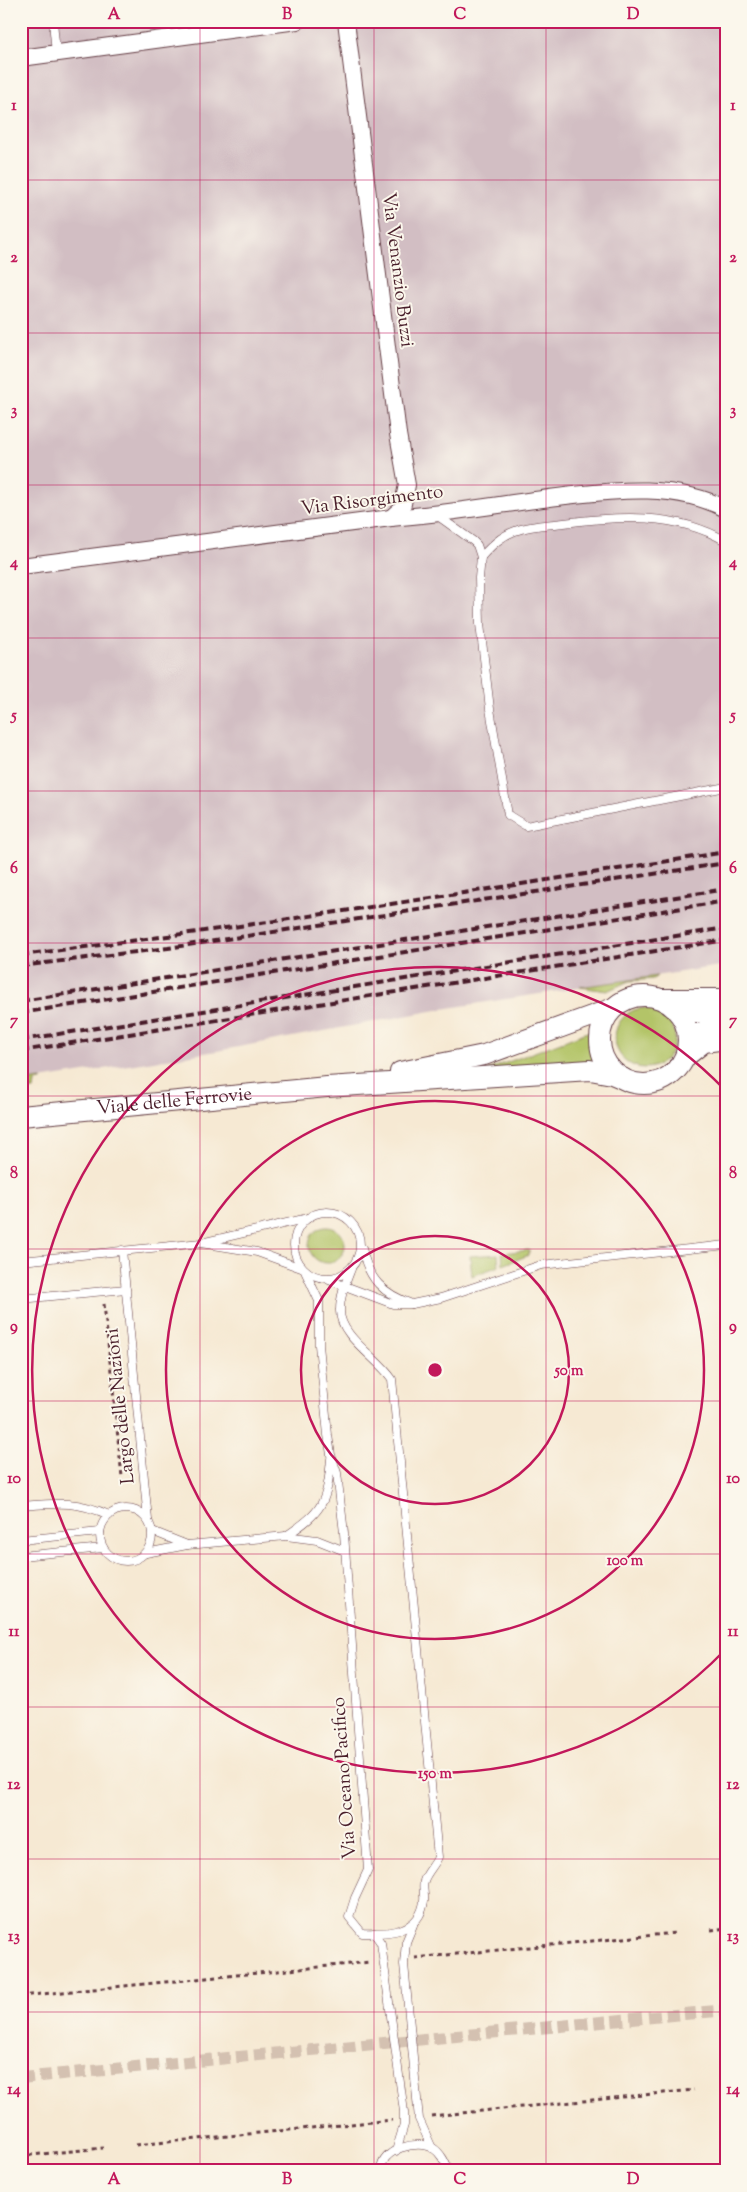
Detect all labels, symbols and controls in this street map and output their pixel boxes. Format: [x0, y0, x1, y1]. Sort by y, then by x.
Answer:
text: A [108, 4, 121, 27]
text: B [282, 4, 292, 27]
text: C [454, 4, 467, 27]
text: D [627, 4, 640, 27]
text: 1 [11, 95, 17, 118]
text: 1 [730, 95, 736, 118]
street label: Via Venanzio Buzzi [374, 191, 420, 349]
text: 2 [10, 247, 18, 270]
text: 2 [729, 247, 737, 270]
text: 3 [11, 400, 18, 423]
text: 3 [730, 400, 737, 423]
street label: Via Risorgimento [299, 479, 445, 523]
text: 4 [9, 552, 18, 575]
text: 4 [728, 552, 737, 575]
text: 5 [9, 705, 17, 728]
text: 5 [728, 705, 736, 728]
text: 6 [10, 858, 18, 881]
text: 6 [729, 858, 737, 881]
text: 7 [10, 1010, 19, 1033]
text: 7 [729, 1010, 738, 1033]
street label: Viale delle Ferrovie [95, 1081, 254, 1122]
text: 8 [10, 1163, 18, 1186]
text: 8 [729, 1163, 737, 1186]
text: 9 [10, 1316, 18, 1339]
text: 9 [729, 1316, 737, 1339]
street label: Largo delle Nazioni [99, 1327, 143, 1485]
centre of rings [426, 1361, 444, 1379]
text: 50 m [554, 1361, 584, 1382]
text: 10 [7, 1468, 21, 1491]
text: 10 [726, 1468, 740, 1491]
text: 100 m [607, 1551, 644, 1572]
text: 11 [9, 1621, 20, 1644]
text: 11 [728, 1621, 739, 1644]
street label: Via Oceano Pacifico [326, 1696, 364, 1860]
text: 150 m [418, 1764, 452, 1785]
text: 12 [8, 1774, 21, 1797]
text: 12 [727, 1774, 740, 1797]
text: 13 [8, 1926, 20, 1949]
text: 13 [727, 1926, 739, 1949]
text: 14 [7, 2079, 21, 2102]
text: 14 [726, 2079, 740, 2102]
text: A [108, 2169, 121, 2192]
text: B [282, 2169, 292, 2192]
text: C [454, 2169, 467, 2192]
text: D [627, 2169, 640, 2192]

